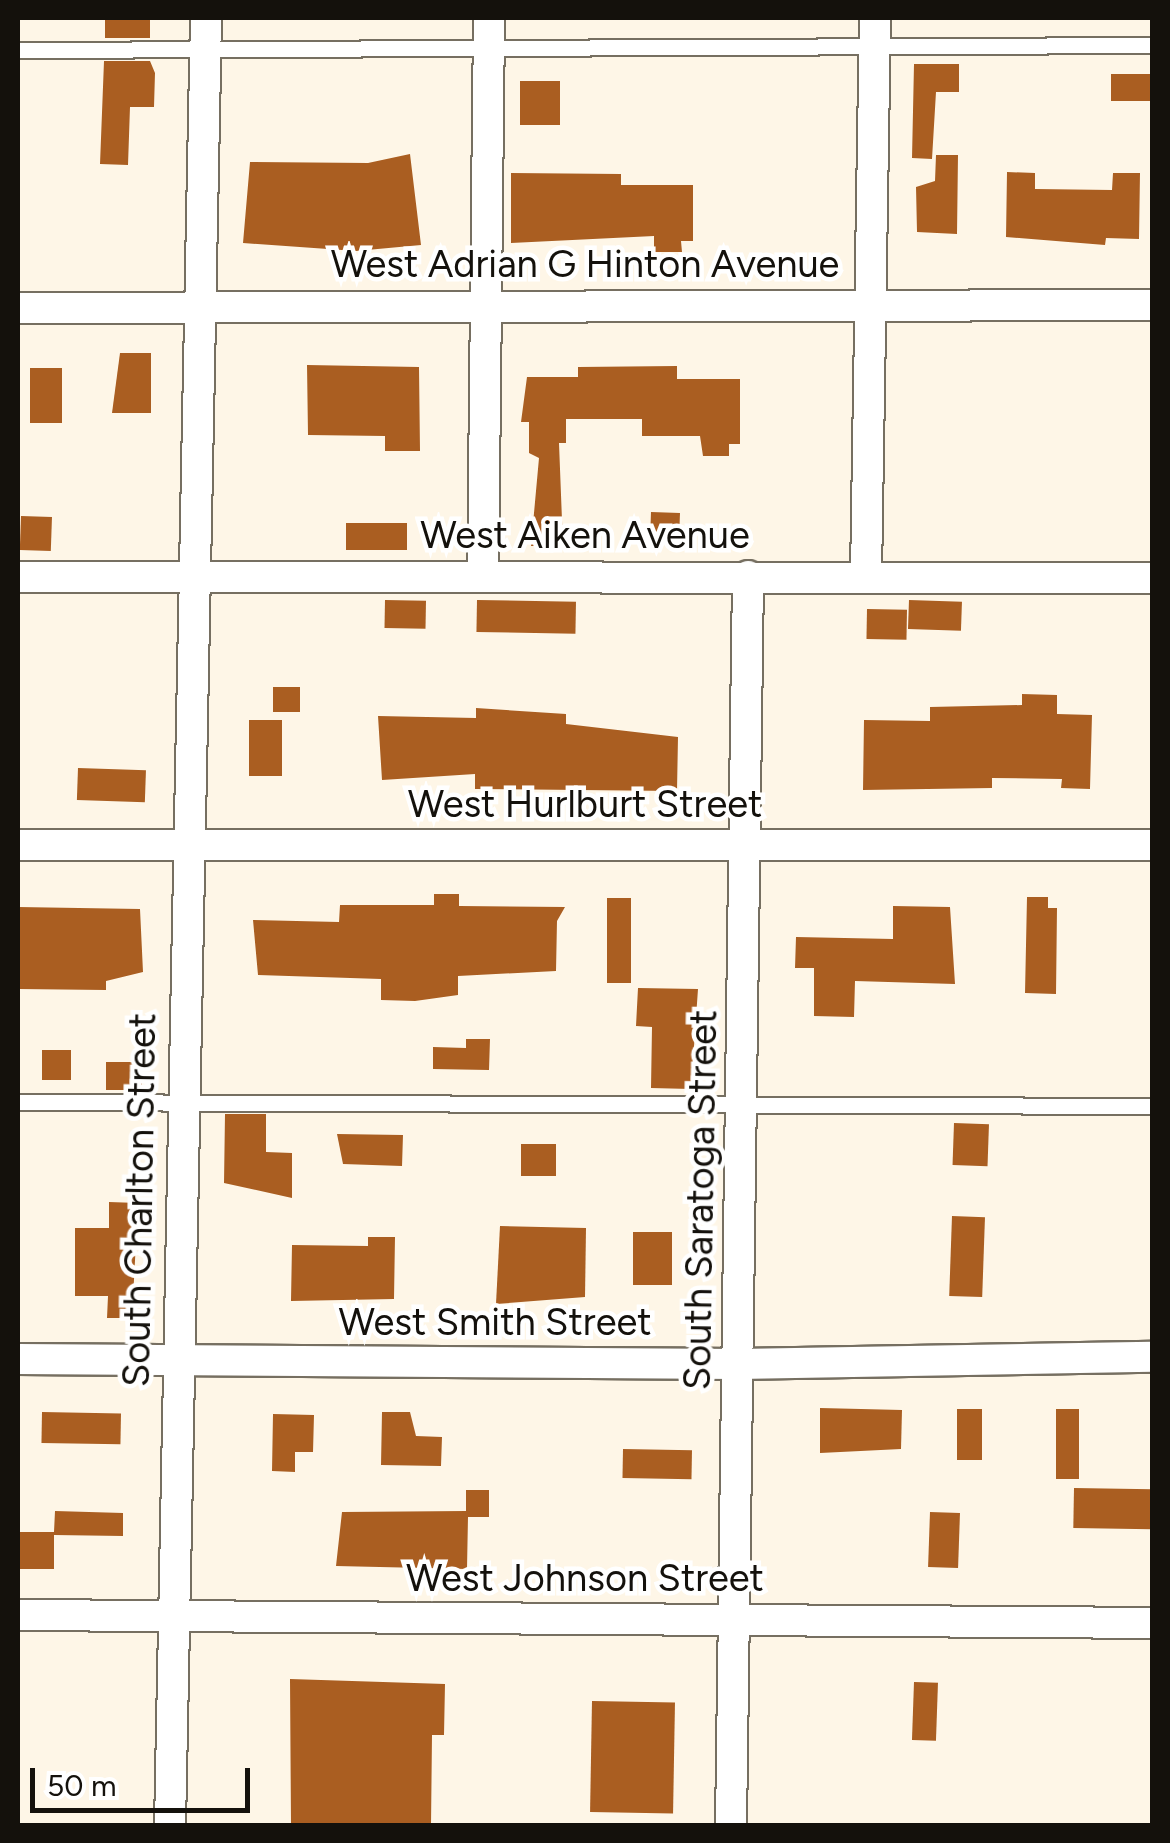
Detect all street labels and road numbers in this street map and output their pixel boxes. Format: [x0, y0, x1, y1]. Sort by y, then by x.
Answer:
street label: West Adrian G Hinton Avenue [331, 242, 839, 288]
street label: West Aiken Avenue [420, 513, 750, 559]
street label: West Hurlburt Street [408, 782, 762, 828]
street label: South Saratoga Street [675, 1010, 727, 1390]
street label: South Charlton Street [114, 1013, 166, 1387]
street label: West Smith Street [339, 1300, 651, 1346]
street label: West Johnson Street [406, 1556, 764, 1602]

